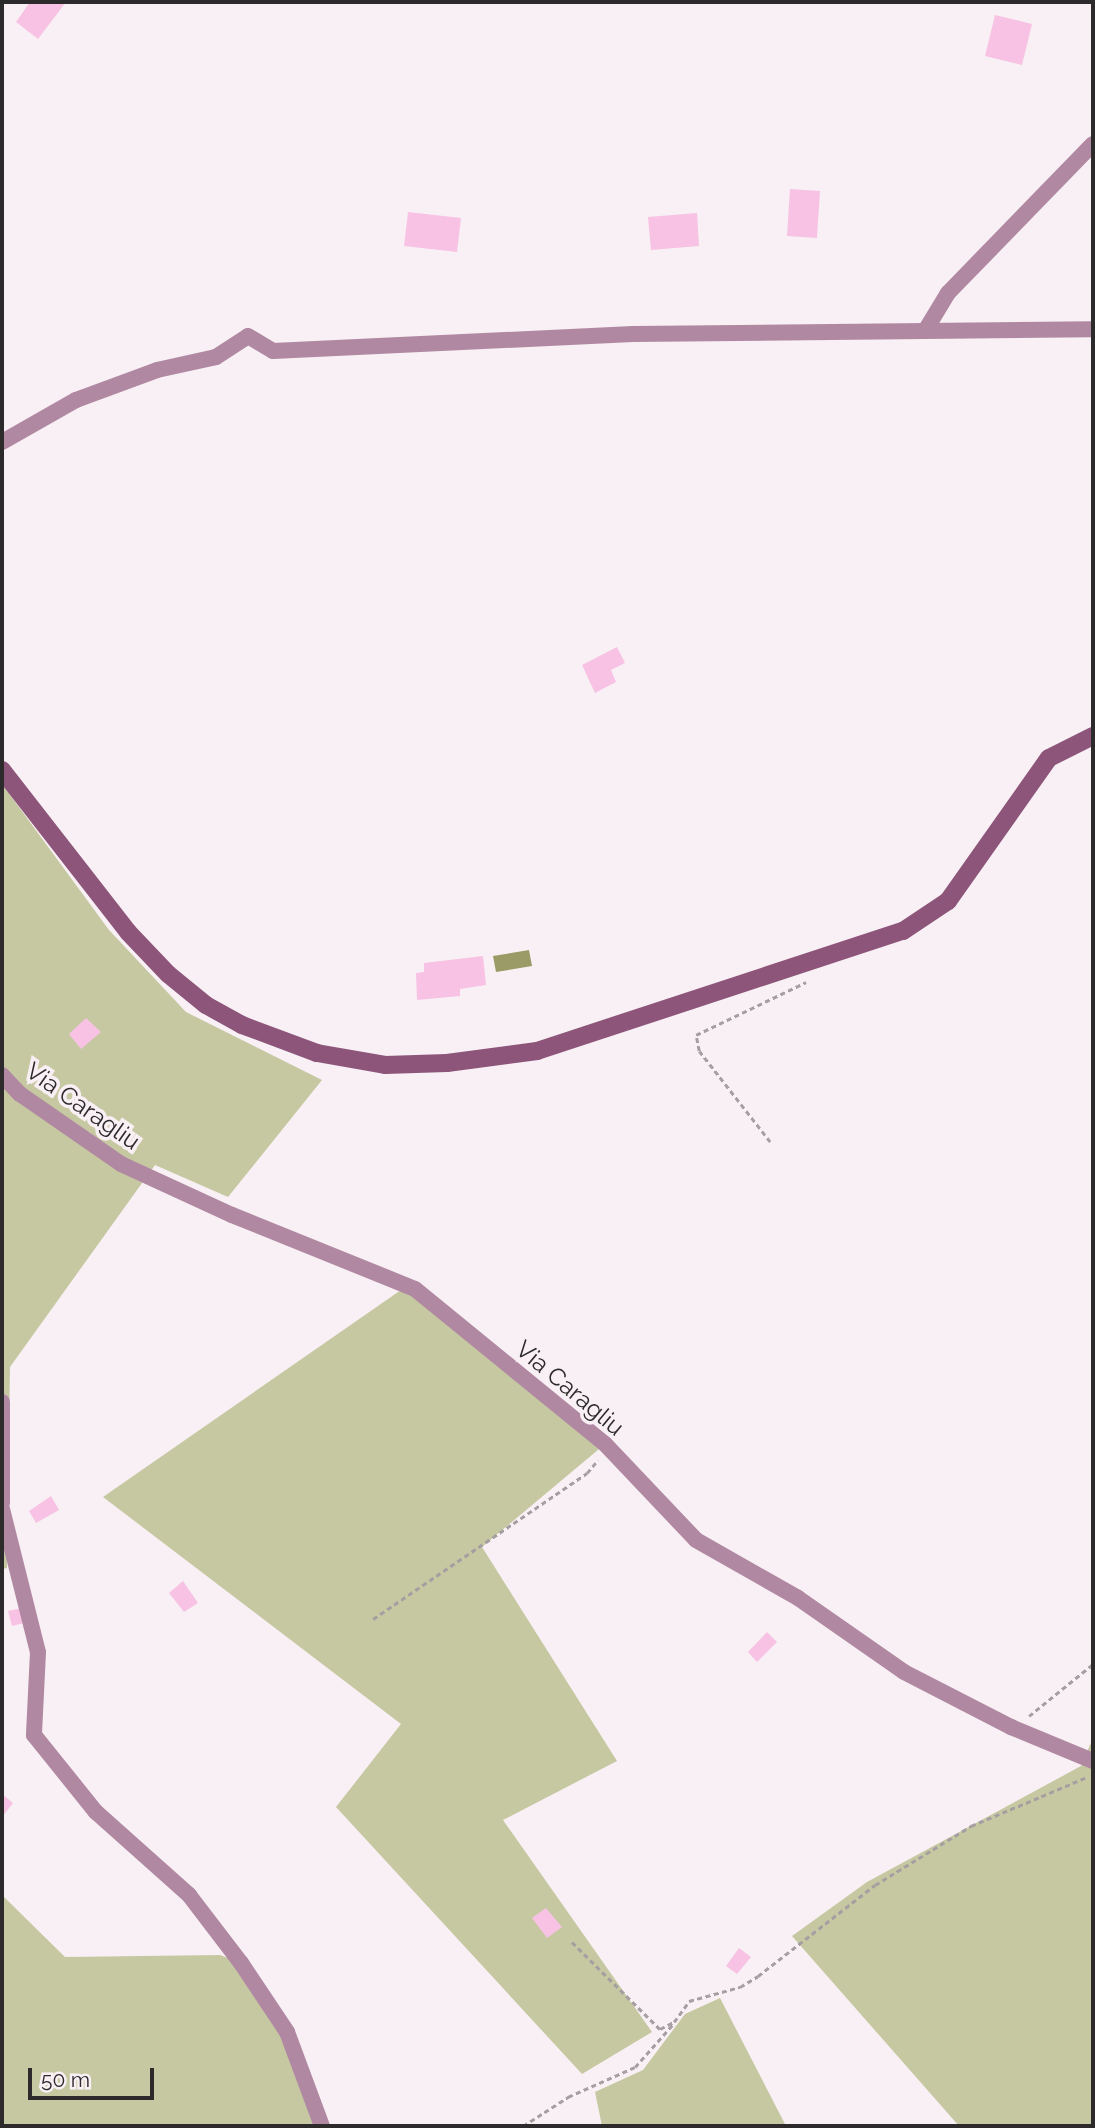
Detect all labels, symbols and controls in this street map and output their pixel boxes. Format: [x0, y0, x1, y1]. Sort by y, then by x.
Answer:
street label: Via Caragliu [20, 1056, 146, 1156]
street label: Via Caragliu [510, 1334, 630, 1442]
scale bar [32, 2054, 158, 2098]
text: 50 m [41, 2067, 90, 2092]

